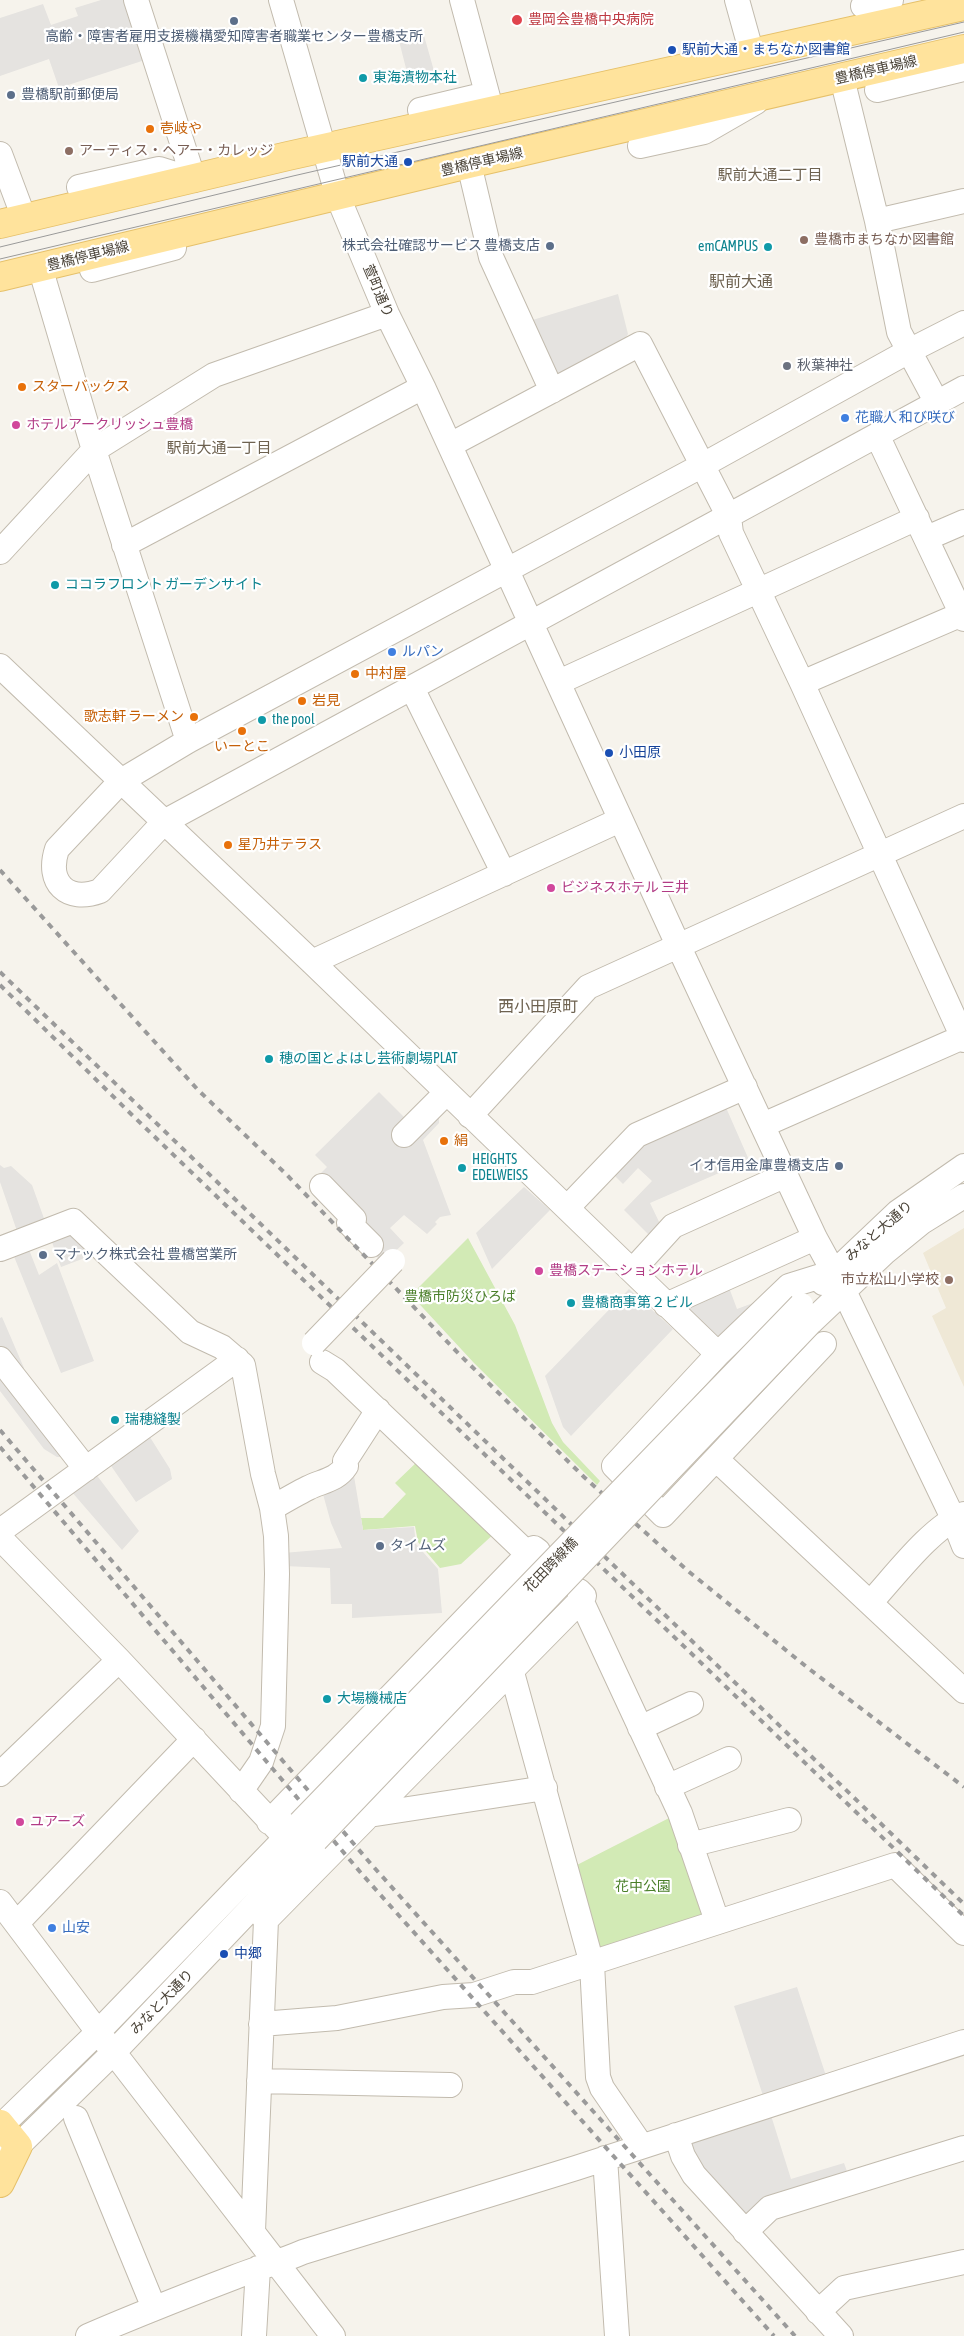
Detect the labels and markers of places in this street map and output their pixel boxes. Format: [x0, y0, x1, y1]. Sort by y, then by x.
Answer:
place label: 豊岡会豊橋中央病院 [528, 12, 654, 28]
marker: 豊岡会豊橋中央病院 [510, 13, 524, 27]
marker: 高齢・障害者雇用支援機構愛知障害者職業センター豊橋支所 [228, 15, 240, 27]
place label: 高齢・障害者雇用支援機構愛知障害者職業センター豊橋支所 [45, 29, 423, 45]
place label: 駅前大通・まちなか図書館 [682, 42, 850, 58]
marker: 駅前大通・まちなか図書館 [666, 44, 678, 56]
place label: 東海漬物本社 [373, 70, 457, 86]
marker: 東海漬物本社 [357, 72, 369, 84]
place label: 豊橋駅前郵便局 [21, 87, 119, 103]
marker: 豊橋駅前郵便局 [5, 89, 17, 101]
place label: 壱岐や [160, 121, 202, 137]
marker: 壱岐や [144, 123, 156, 135]
place label: アーティス・ヘアー・カレッジ [79, 143, 273, 159]
marker: アーティス・ヘアー・カレッジ [63, 145, 75, 157]
place label: 駅前大通 [342, 154, 398, 170]
marker: 駅前大通 [402, 156, 414, 168]
place label: 豊橋市まちなか図書館 [814, 232, 954, 248]
marker: 豊橋市まちなか図書館 [798, 234, 810, 246]
place label: 株式会社確認サービス 豊橋支店 [342, 238, 540, 254]
place label: emCAMPUS [698, 239, 758, 255]
marker: 株式会社確認サービス 豊橋支店 [544, 240, 556, 252]
marker: emCAMPUS [762, 241, 774, 253]
place label: 秋葉神社 [797, 358, 853, 374]
marker: 秋葉神社 [781, 360, 793, 372]
place label: スターバックス [32, 379, 130, 395]
marker: スターバックス [16, 381, 28, 393]
place label: 花職人 和び咲び [855, 410, 955, 426]
marker: 花職人 和び咲び [839, 412, 851, 424]
place label: ホテルアークリッシュ豊橋 [26, 417, 193, 433]
marker: ホテルアークリッシュ豊橋 [10, 419, 22, 431]
place label: ココラフロント ガーデンサイト [65, 577, 263, 593]
marker: ココラフロント ガーデンサイト [49, 579, 61, 591]
place label: ルパン [402, 644, 444, 660]
marker: ルパン [386, 646, 398, 658]
place label: 中村屋 [365, 666, 407, 682]
marker: 中村屋 [349, 668, 361, 680]
place label: 岩見 [312, 693, 340, 709]
marker: 岩見 [296, 695, 308, 707]
place label: 歌志軒 ラーメン [84, 709, 184, 725]
marker: 歌志軒 ラーメン [188, 711, 200, 723]
place label: the pool [272, 712, 315, 728]
marker: the pool [256, 714, 268, 726]
marker: いーとこ [236, 725, 248, 737]
place label: いーとこ [214, 739, 270, 755]
place label: 小田原 [619, 745, 661, 761]
marker: 小田原 [603, 747, 615, 759]
place label: 星乃井テラス [238, 837, 322, 853]
marker: 星乃井テラス [222, 839, 234, 851]
place label: ビジネスホテル 三井 [561, 880, 689, 896]
marker: ビジネスホテル 三井 [545, 882, 557, 894]
place label: 穂の国とよはし芸術劇場PLAT [279, 1051, 458, 1067]
marker: 穂の国とよはし芸術劇場PLAT [263, 1053, 275, 1065]
place label: 絹 [454, 1133, 468, 1149]
marker: 絹 [438, 1135, 450, 1147]
place label: HEIGHTS EDELWEISS [472, 1152, 528, 1184]
place label: イオ信用金庫豊橋支店 [689, 1158, 829, 1174]
marker: イオ信用金庫豊橋支店 [833, 1160, 845, 1172]
marker: HEIGHTS EDELWEISS [456, 1162, 468, 1174]
place label: マナック株式会社 豊橋営業所 [53, 1247, 237, 1263]
marker: マナック株式会社 豊橋営業所 [37, 1249, 49, 1261]
place label: 豊橋ステーションホテル [549, 1263, 703, 1279]
marker: 豊橋ステーションホテル [533, 1265, 545, 1277]
place label: 市立松山小学校 [841, 1272, 939, 1288]
marker: 市立松山小学校 [943, 1274, 955, 1286]
place label: 豊橋商事第２ビル [581, 1295, 693, 1311]
marker: 豊橋商事第２ビル [565, 1297, 577, 1309]
place label: 瑞穂縫製 [125, 1412, 181, 1428]
marker: 瑞穂縫製 [109, 1414, 121, 1426]
place label: タイムズ [390, 1538, 446, 1554]
marker: タイムズ [374, 1540, 386, 1552]
place label: 大場機械店 [337, 1691, 407, 1707]
marker: 大場機械店 [321, 1693, 333, 1705]
place label: ユアーズ [30, 1814, 85, 1830]
marker: ユアーズ [14, 1816, 26, 1828]
place label: 山安 [62, 1920, 90, 1936]
marker: 山安 [46, 1922, 58, 1934]
place label: 中郷 [234, 1946, 262, 1962]
marker: 中郷 [218, 1948, 230, 1960]

